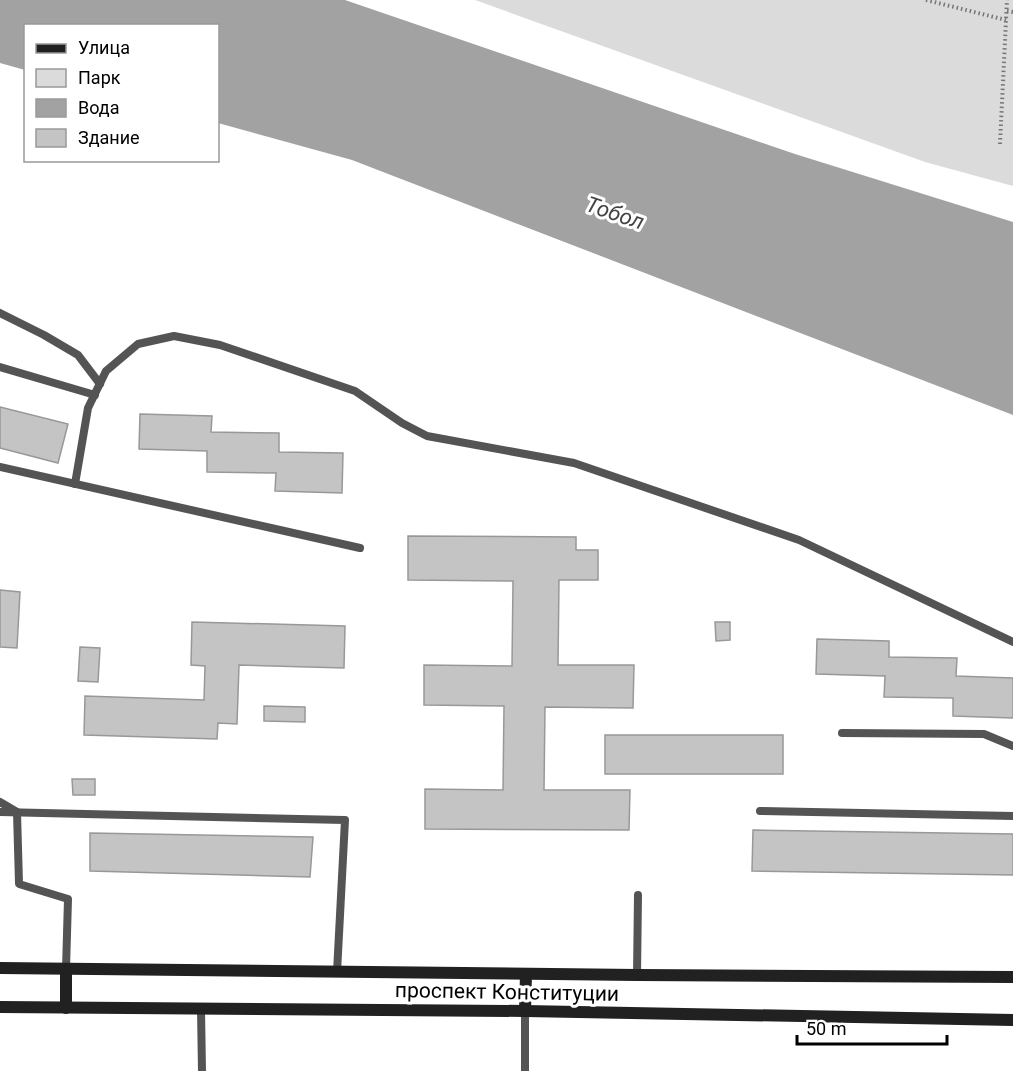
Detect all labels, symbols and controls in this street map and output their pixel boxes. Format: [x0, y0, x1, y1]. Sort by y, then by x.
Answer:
legend [24, 24, 219, 162]
text: Улица [78, 37, 130, 58]
text: Парк [78, 67, 121, 88]
text: Вода [78, 97, 120, 118]
text: Здание [78, 127, 140, 148]
water label: Тобол [583, 191, 647, 235]
street label: проспект Конституции [395, 978, 619, 1006]
scale bar [797, 1008, 947, 1046]
text: 50 m [806, 1018, 846, 1039]

